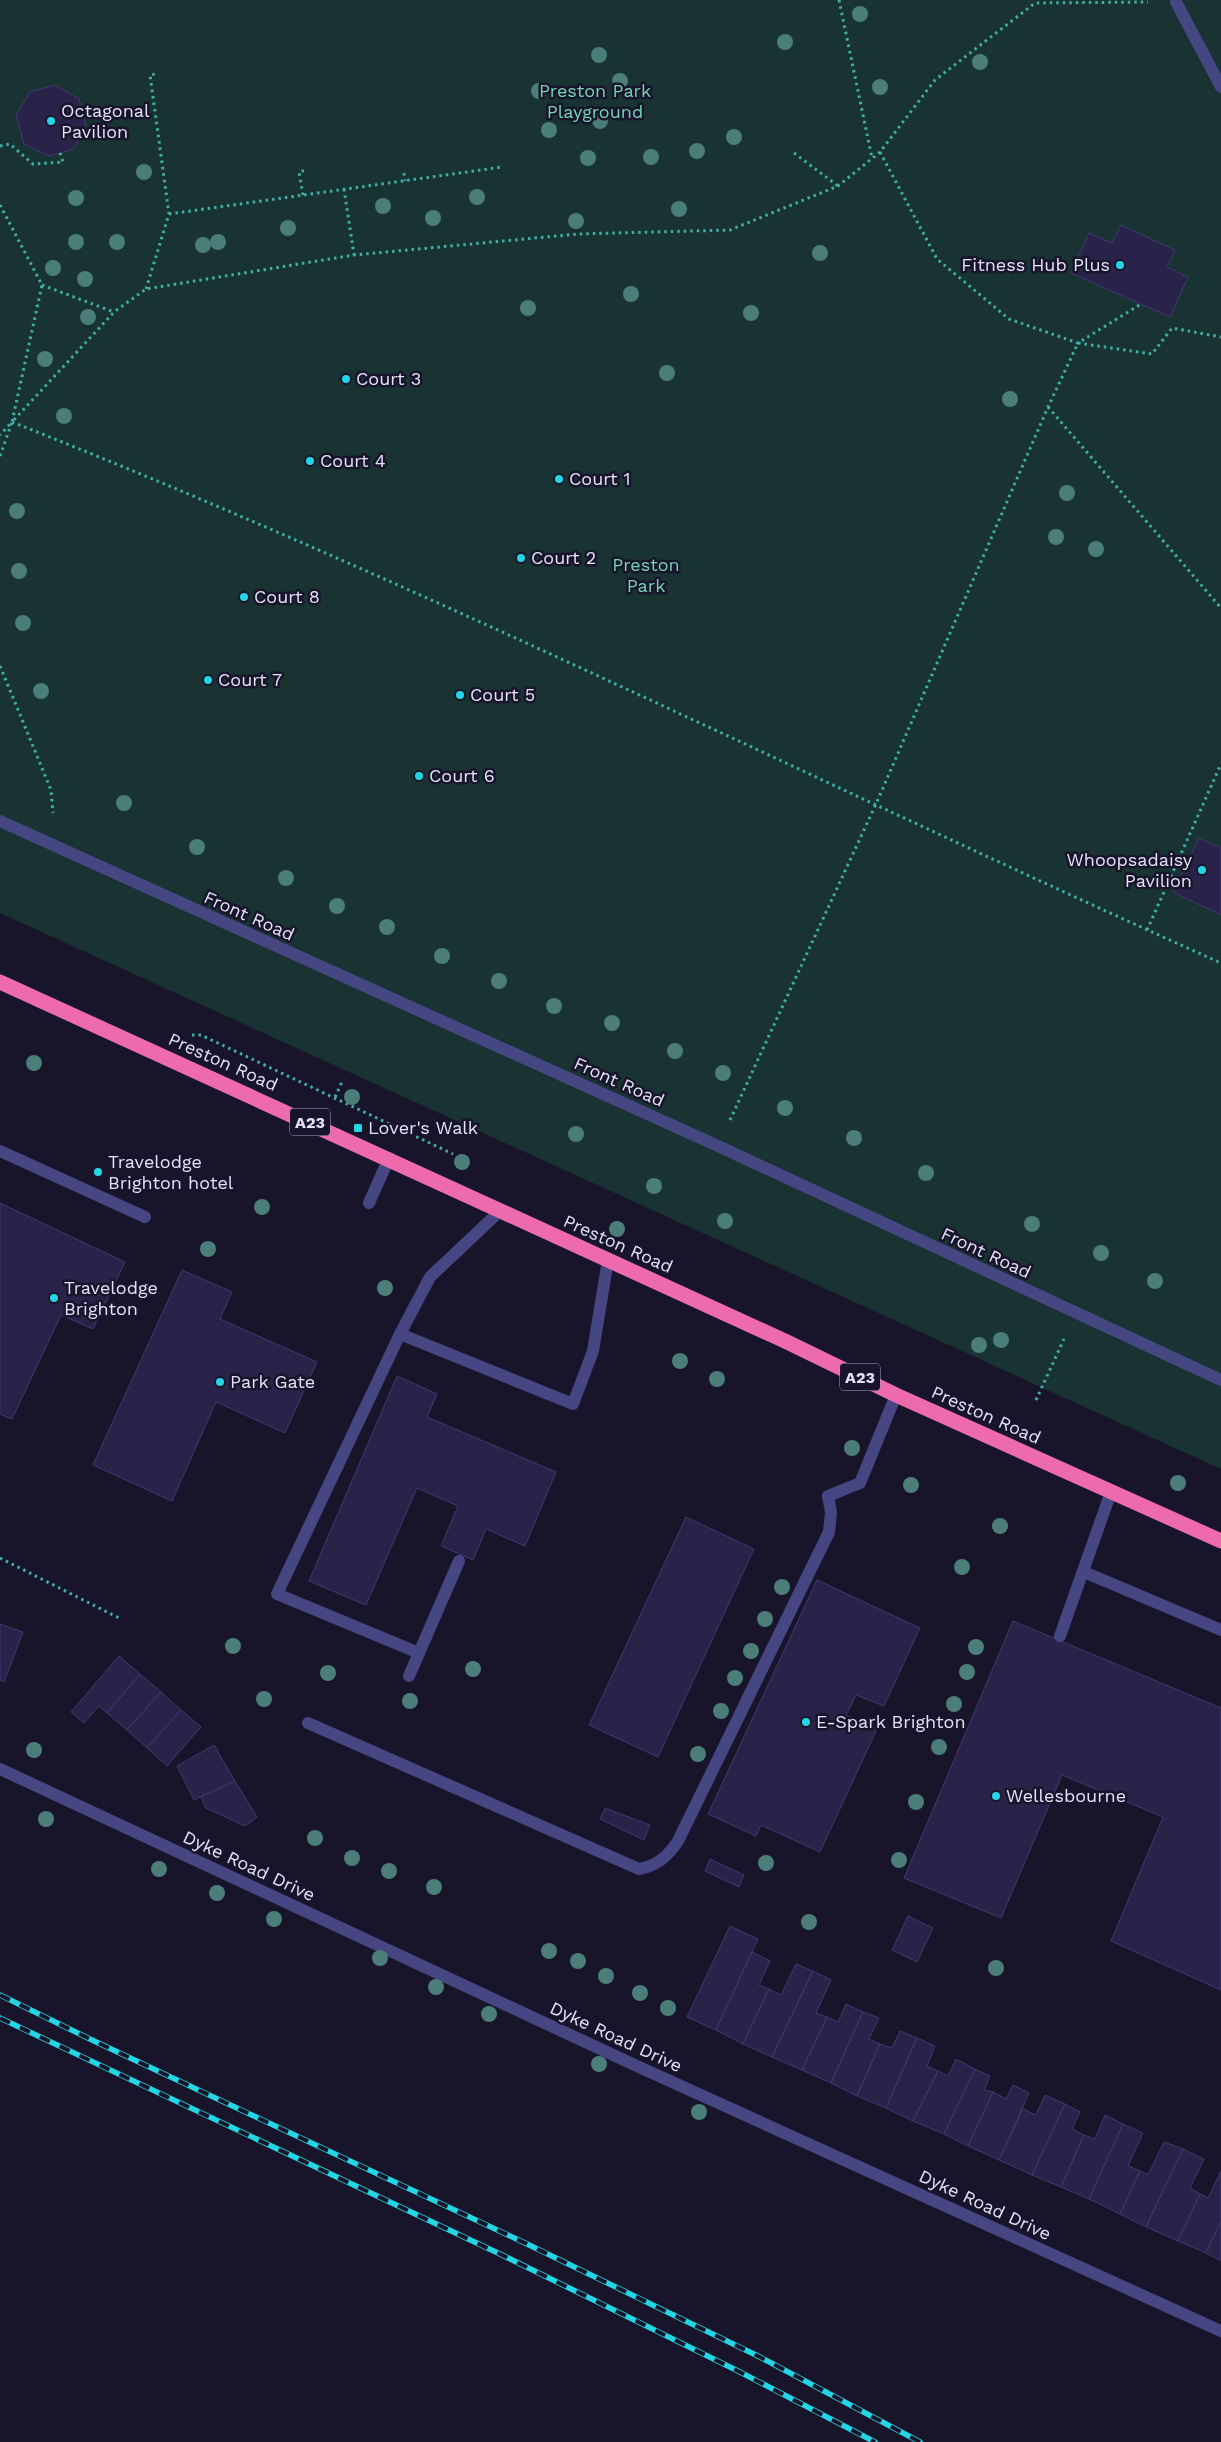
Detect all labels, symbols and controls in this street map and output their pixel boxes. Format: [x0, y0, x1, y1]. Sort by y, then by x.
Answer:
park label: Preston Park Playground [539, 80, 651, 122]
place label: Octagonal Pavilion [61, 100, 150, 142]
marker: Octagonal Pavilion [45, 115, 57, 127]
place label: Fitness Hub Plus [961, 254, 1110, 275]
marker: Fitness Hub Plus [1114, 259, 1126, 271]
place label: Court 3 [356, 368, 421, 389]
marker: Court 3 [340, 373, 352, 385]
place label: Court 4 [320, 450, 386, 471]
marker: Court 4 [304, 455, 316, 467]
place label: Court 1 [569, 468, 630, 489]
marker: Court 1 [553, 473, 565, 485]
place label: Court 2 [531, 547, 596, 568]
marker: Court 2 [515, 552, 527, 564]
park label: Preston Park [612, 554, 680, 596]
place label: Court 8 [254, 586, 320, 607]
marker: Court 8 [238, 591, 250, 603]
place label: Court 7 [218, 669, 282, 690]
marker: Court 7 [202, 674, 214, 686]
place label: Court 5 [470, 684, 535, 705]
marker: Court 5 [454, 689, 466, 701]
place label: Court 6 [429, 765, 495, 786]
marker: Court 6 [413, 770, 425, 782]
place label: Whoopsadaisy Pavilion [1067, 849, 1193, 891]
marker: Whoopsadaisy Pavilion [1196, 864, 1208, 876]
street label: Front Road [201, 886, 298, 945]
street label: Preston Road [165, 1028, 281, 1095]
street label: Front Road [571, 1052, 668, 1111]
road number: A23 [290, 1108, 330, 1136]
place label: Lover's Walk [368, 1117, 478, 1138]
marker: Lover's Walk [352, 1122, 364, 1134]
place label: Travelodge Brighton hotel [108, 1151, 234, 1193]
marker: Travelodge Brighton hotel [92, 1166, 104, 1178]
street label: Preston Road [560, 1210, 676, 1277]
street label: Front Road [938, 1223, 1034, 1283]
place label: Travelodge Brighton [64, 1277, 158, 1319]
marker: Travelodge Brighton [48, 1292, 60, 1304]
road number: A23 [840, 1364, 880, 1390]
place label: Park Gate [230, 1371, 315, 1392]
marker: Park Gate [214, 1376, 226, 1388]
street label: Preston Road [928, 1381, 1044, 1448]
place label: E-Spark Brighton [816, 1711, 966, 1732]
marker: E-Spark Brighton [800, 1716, 812, 1728]
place label: Wellesbourne [1006, 1785, 1126, 1806]
marker: Wellesbourne [990, 1790, 1002, 1802]
street label: Dyke Road Drive [180, 1826, 319, 1905]
street label: Dyke Road Drive [547, 1997, 686, 2076]
street label: Dyke Road Drive [916, 2165, 1055, 2244]

